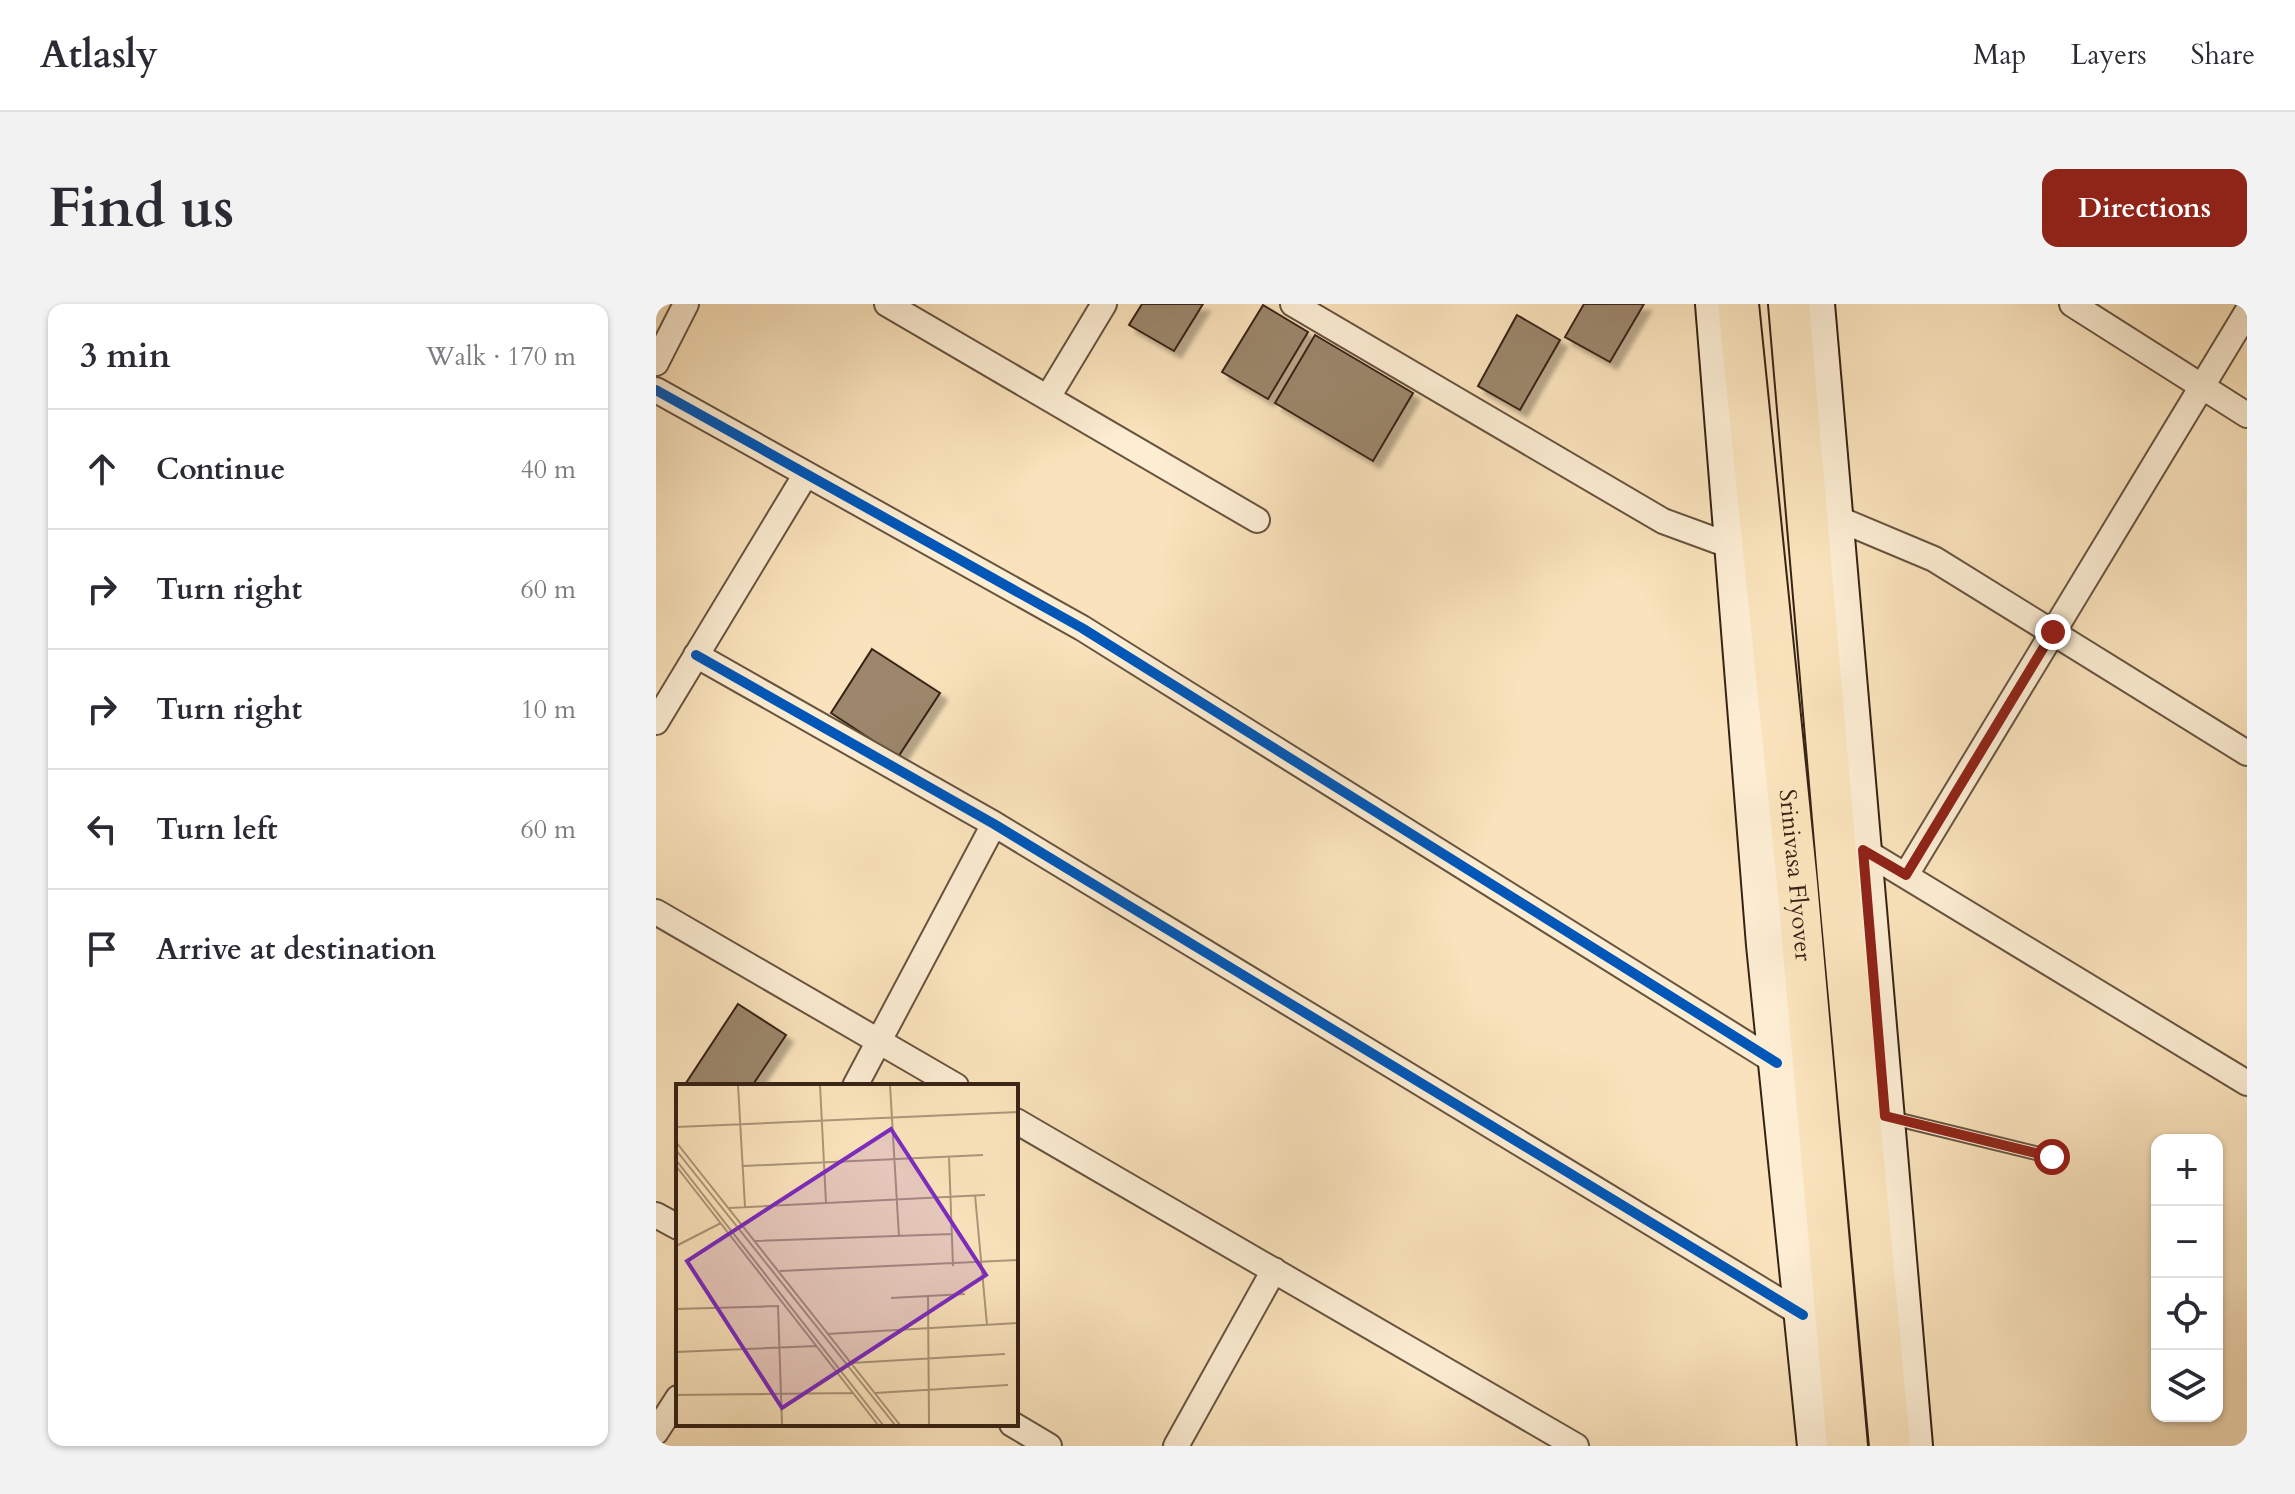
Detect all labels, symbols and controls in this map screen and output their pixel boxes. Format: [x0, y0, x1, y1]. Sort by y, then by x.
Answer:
text: Atlasly [40, 29, 158, 81]
text: Map [1973, 36, 2026, 74]
text: Layers [2070, 36, 2147, 74]
text: Share [2191, 36, 2255, 74]
button: Directions [2042, 169, 2247, 247]
text: Find us [48, 171, 234, 246]
text: 3 min [80, 333, 171, 379]
text: Walk · 170 m [426, 339, 576, 374]
icon: ahead [80, 447, 124, 491]
text: Continue [156, 449, 285, 490]
text: 40 m [520, 452, 576, 487]
icon: right [80, 567, 124, 611]
text: Turn right [156, 569, 302, 610]
text: 60 m [520, 572, 576, 607]
route end [2035, 614, 2071, 650]
icon: right [80, 687, 124, 731]
text: Turn right [156, 689, 302, 730]
text: 10 m [520, 692, 576, 727]
street label: Srinivasa Flyover [1771, 788, 1820, 963]
icon: left [80, 807, 124, 851]
text: Turn left [156, 809, 278, 850]
text: 60 m [520, 812, 576, 847]
icon: arrive [80, 927, 124, 971]
text: Arrive at destination [156, 929, 436, 970]
inset map [676, 1084, 1018, 1426]
map controls [2151, 1134, 2223, 1422]
button: + [2151, 1134, 2223, 1206]
route start [2034, 1139, 2070, 1175]
button: − [2151, 1206, 2223, 1278]
button: locate [2151, 1278, 2223, 1350]
button: layers [2151, 1350, 2223, 1422]

